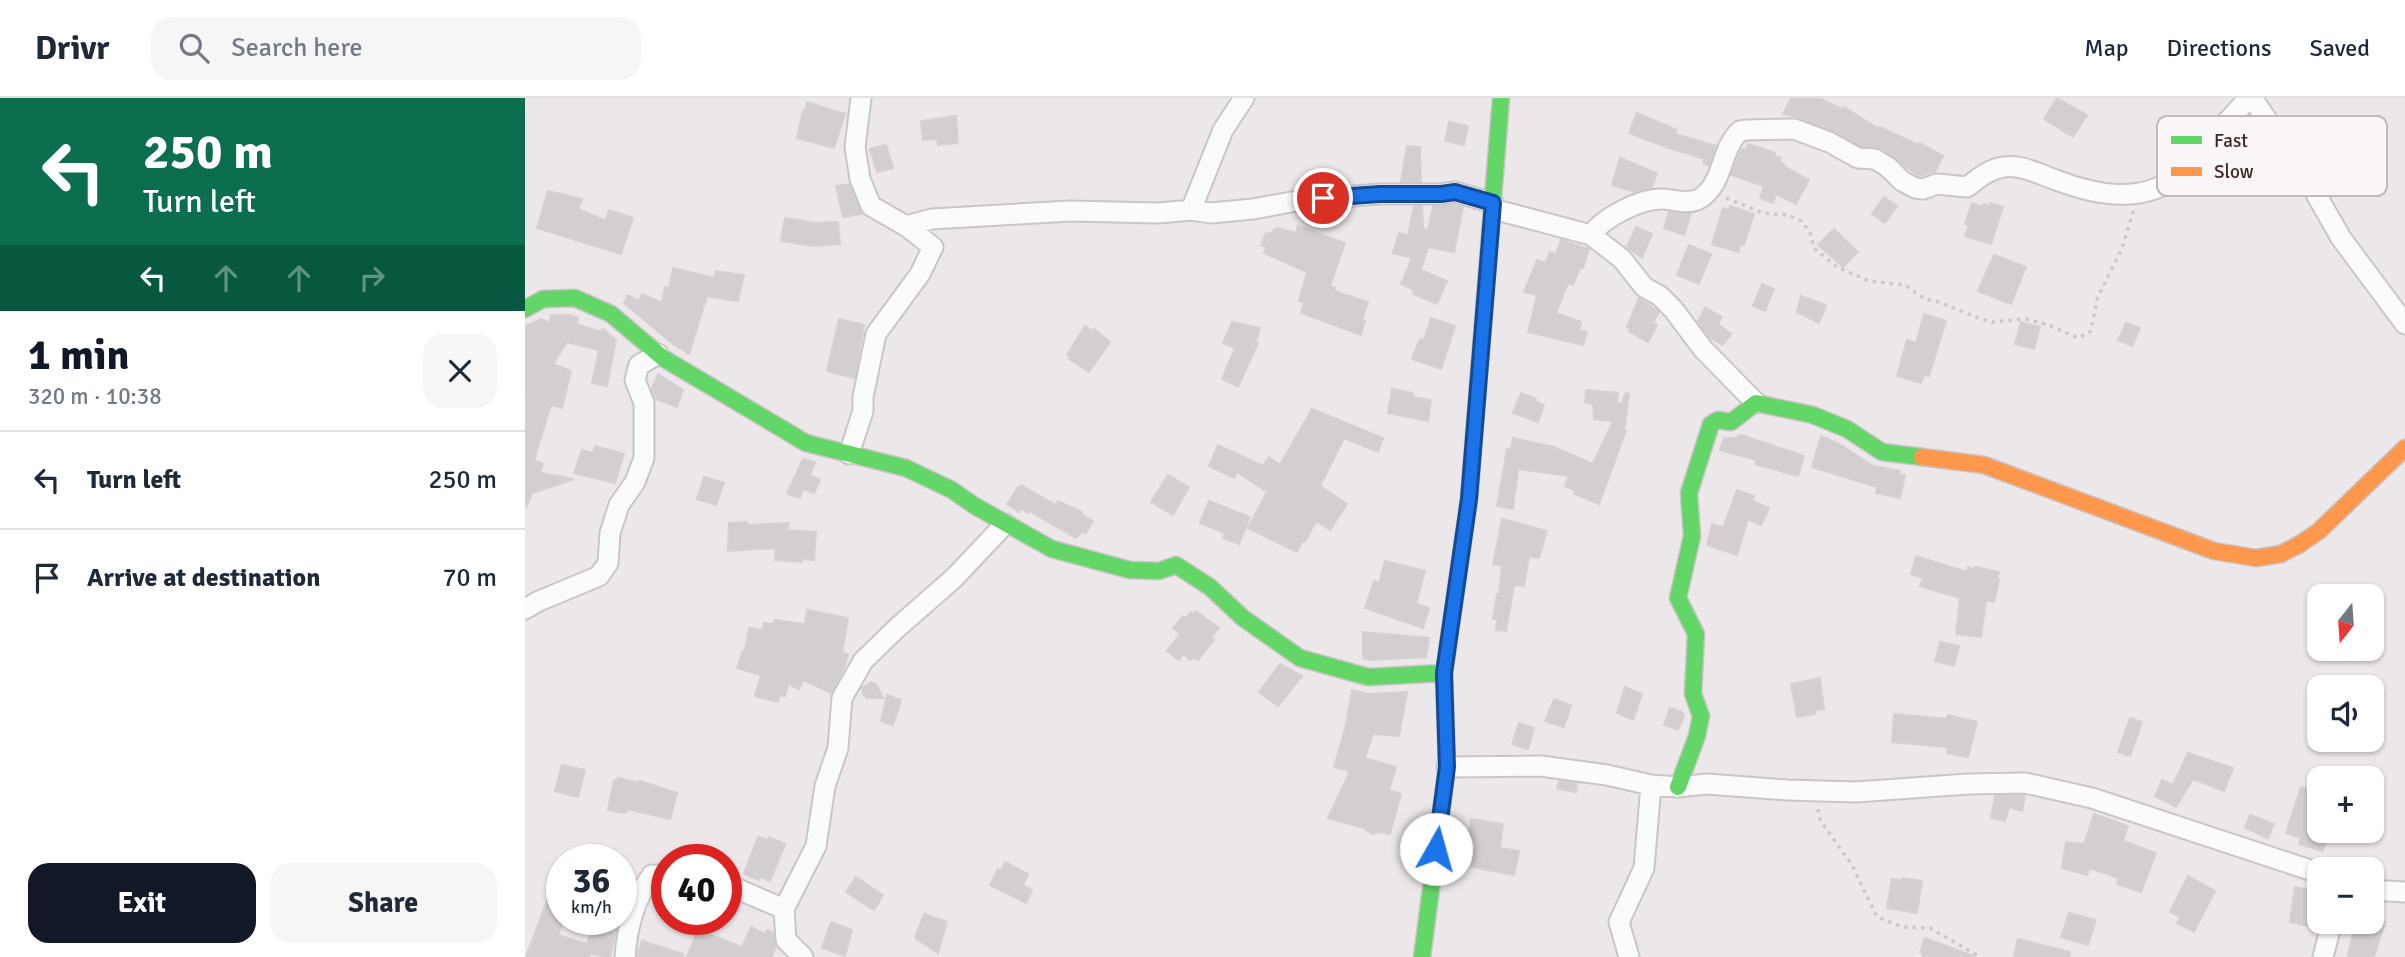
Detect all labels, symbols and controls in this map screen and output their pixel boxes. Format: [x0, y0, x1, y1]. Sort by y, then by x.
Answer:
search box [151, 17, 641, 80]
text: Drivr [35, 28, 109, 69]
icon: search [175, 29, 213, 67]
text: Search here [231, 32, 362, 64]
text: Map [2084, 33, 2129, 63]
text: Directions [2167, 33, 2272, 63]
text: Saved [2310, 33, 2370, 63]
legend [2157, 116, 2387, 196]
text: 250 m [143, 122, 273, 182]
icon: left [28, 126, 119, 217]
text: Fast [2214, 129, 2248, 153]
text: Slow [2214, 160, 2254, 184]
pin [1293, 168, 1353, 228]
icon: arrive [1304, 179, 1342, 217]
text: Turn left [143, 182, 256, 221]
icon: left [134, 259, 172, 297]
icon: ahead [207, 259, 245, 297]
icon: ahead [280, 259, 318, 297]
icon: right [353, 259, 391, 297]
text: 1 min [28, 330, 129, 381]
button: close [423, 334, 497, 408]
text: 320 m · 10:38 [28, 382, 162, 411]
icon: left [28, 461, 66, 499]
text: Turn left [87, 464, 181, 496]
text: 250 m [428, 464, 497, 496]
icon: arrive [28, 559, 66, 597]
text: Arrive at destination [87, 562, 320, 594]
text: 70 m [442, 562, 497, 594]
north arrow [2307, 584, 2383, 662]
map controls [2307, 584, 2384, 934]
button: sound [2307, 675, 2384, 752]
button: + [2307, 766, 2384, 843]
position arrow [1399, 812, 1473, 886]
speed limit sign: 40 [651, 844, 742, 935]
button: − [2307, 857, 2384, 934]
text: 36 [573, 859, 610, 902]
button: Exit [28, 863, 256, 943]
button: Share [270, 863, 497, 943]
text: km/h [571, 896, 612, 918]

